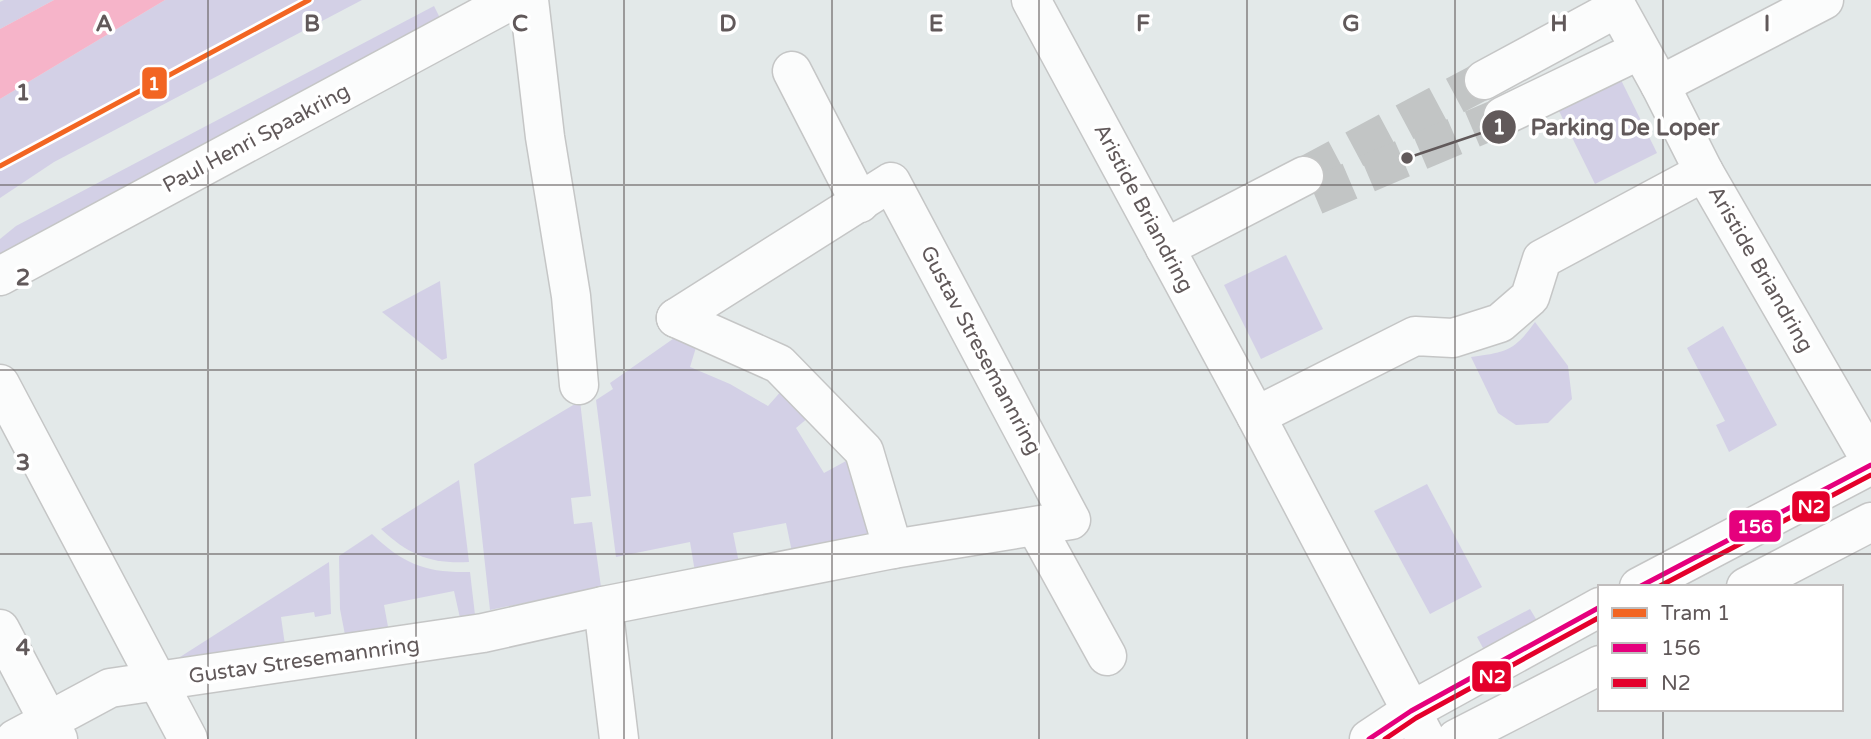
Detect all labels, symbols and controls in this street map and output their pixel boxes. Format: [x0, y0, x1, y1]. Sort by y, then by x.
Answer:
text: A [95, 10, 113, 38]
text: B [304, 10, 320, 38]
text: C [512, 10, 528, 38]
text: D [719, 10, 737, 38]
text: E [929, 10, 943, 38]
text: F [1136, 10, 1150, 38]
text: G [1342, 10, 1360, 38]
text: H [1550, 10, 1568, 38]
text: I [1764, 10, 1770, 38]
line badge: 1 [141, 66, 168, 100]
text: 1 [148, 73, 160, 95]
text: 1 [16, 79, 30, 107]
street label: Paul Henri Spaakring [158, 79, 354, 198]
callout: Parking De Loper [1481, 105, 1733, 149]
text: Parking De Loper [1531, 114, 1721, 142]
text: 1 [1492, 115, 1506, 140]
street label: Aristide Briandring [1089, 120, 1199, 297]
street label: Aristide Briandring [1703, 182, 1818, 357]
street label: Gustav Stresemannring [915, 242, 1046, 459]
text: 2 [16, 264, 30, 292]
text: 3 [16, 449, 30, 477]
line badge: N2 [1791, 490, 1831, 523]
text: N2 [1797, 496, 1825, 518]
line badge: 156 [1728, 509, 1782, 543]
text: 156 [1737, 516, 1773, 538]
legend [1598, 585, 1843, 711]
text: Tram 1 [1661, 601, 1730, 626]
street label: Gustav Stresemannring [187, 632, 421, 689]
text: 4 [16, 634, 31, 662]
text: 156 [1661, 636, 1701, 661]
line badge: N2 [1471, 660, 1512, 693]
text: N2 [1478, 666, 1506, 688]
text: N2 [1661, 671, 1691, 696]

